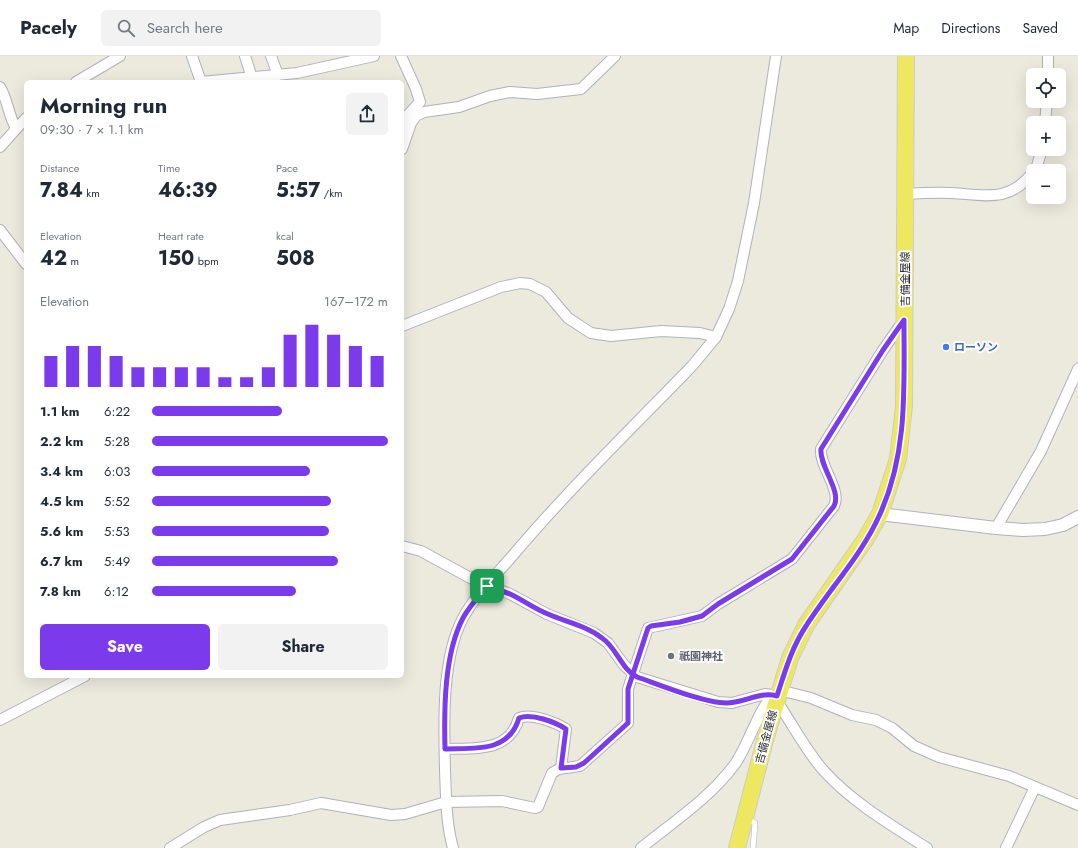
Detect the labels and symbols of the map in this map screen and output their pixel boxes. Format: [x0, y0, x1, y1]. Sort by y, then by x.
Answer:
street label: 吉備金屋線 [897, 252, 913, 307]
place label: ローソン [954, 339, 998, 355]
marker: ローソン [941, 342, 951, 352]
pin [470, 569, 504, 603]
place label: 祇園神社 [679, 648, 723, 664]
marker: 祇園神社 [666, 651, 676, 661]
street label: 吉備金屋線 [751, 708, 781, 766]

